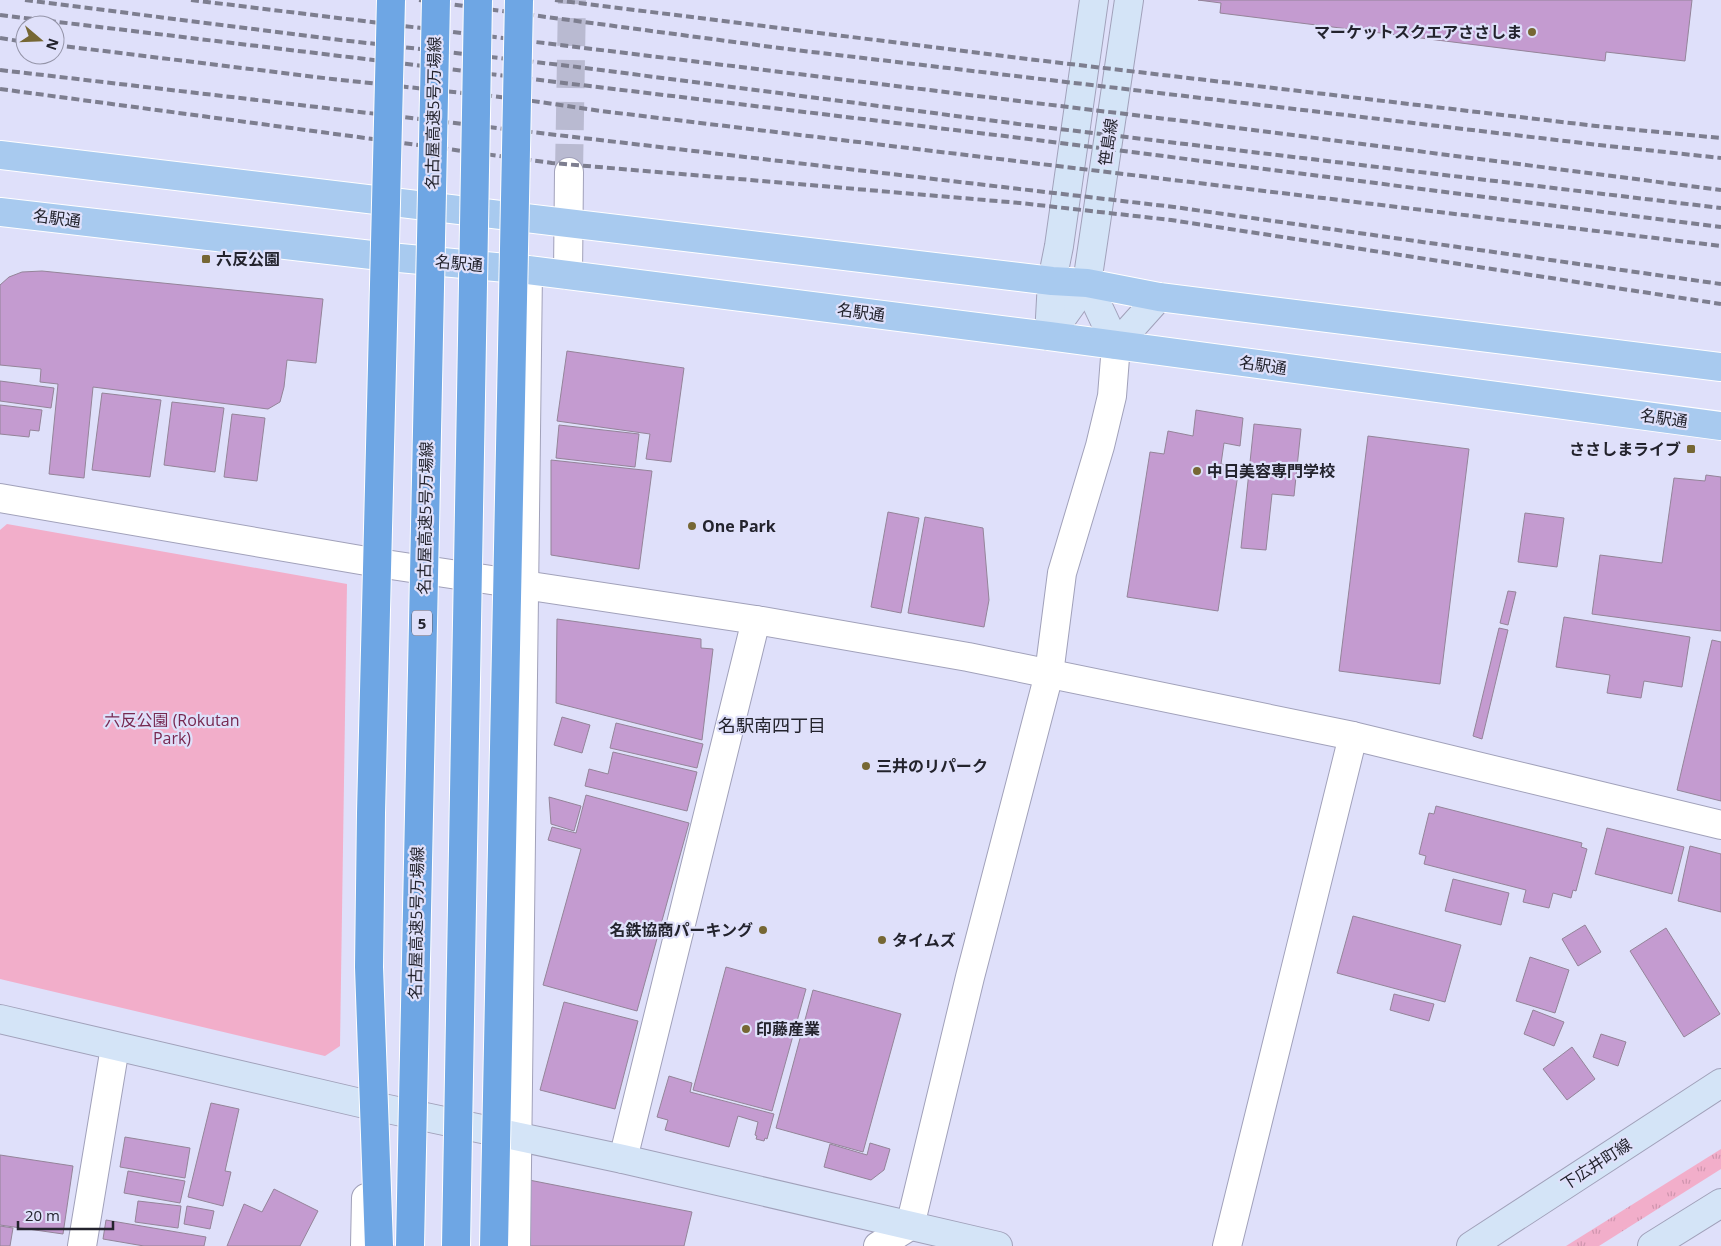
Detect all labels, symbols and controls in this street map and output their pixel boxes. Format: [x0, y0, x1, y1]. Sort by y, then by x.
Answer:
north arrow [15, 15, 65, 65]
place label: マーケットスクエアささしま [1314, 21, 1522, 43]
marker: マーケットスクエアささしま [1526, 26, 1538, 38]
text: N [42, 36, 64, 53]
street label: 名古屋高速5号万場線 [421, 36, 445, 190]
street label: 笹島線 [1094, 117, 1122, 167]
street label: 名駅通 [32, 204, 82, 232]
place label: 六反公園 [216, 248, 280, 270]
street label: 名駅通 [434, 250, 484, 276]
marker: 六反公園 [200, 253, 212, 265]
street label: 名駅通 [836, 298, 886, 326]
street label: 名駅通 [1238, 351, 1288, 379]
street label: 名駅通 [1639, 404, 1689, 432]
place label: ささしまライブ [1569, 438, 1681, 460]
street label: 名古屋高速5号万場線 [413, 441, 437, 595]
marker: ささしまライブ [1685, 443, 1697, 455]
place label: 中日美容専門学校 [1207, 460, 1335, 482]
marker: 中日美容専門学校 [1191, 465, 1203, 477]
place label: One Park [702, 515, 776, 537]
marker: One Park [686, 520, 698, 532]
road number: 5 [412, 610, 432, 636]
park label: 六反公園 (Rokutan Park) [104, 709, 240, 749]
district label: 名駅南四丁目 [718, 713, 826, 737]
place label: 三井のリパーク [876, 755, 988, 777]
marker: 三井のリパーク [860, 760, 872, 772]
street label: 名古屋高速5号万場線 [404, 846, 428, 1000]
place label: 名鉄協商パーキング [609, 919, 753, 941]
marker: 名鉄協商パーキング [757, 924, 769, 936]
place label: タイムズ [892, 929, 956, 951]
marker: タイムズ [876, 934, 888, 946]
place label: 印藤産業 [756, 1018, 820, 1040]
marker: 印藤産業 [740, 1023, 752, 1035]
street label: 下広井町線 [1556, 1133, 1636, 1195]
scale bar [18, 1198, 112, 1230]
text: 20 m [25, 1205, 60, 1225]

